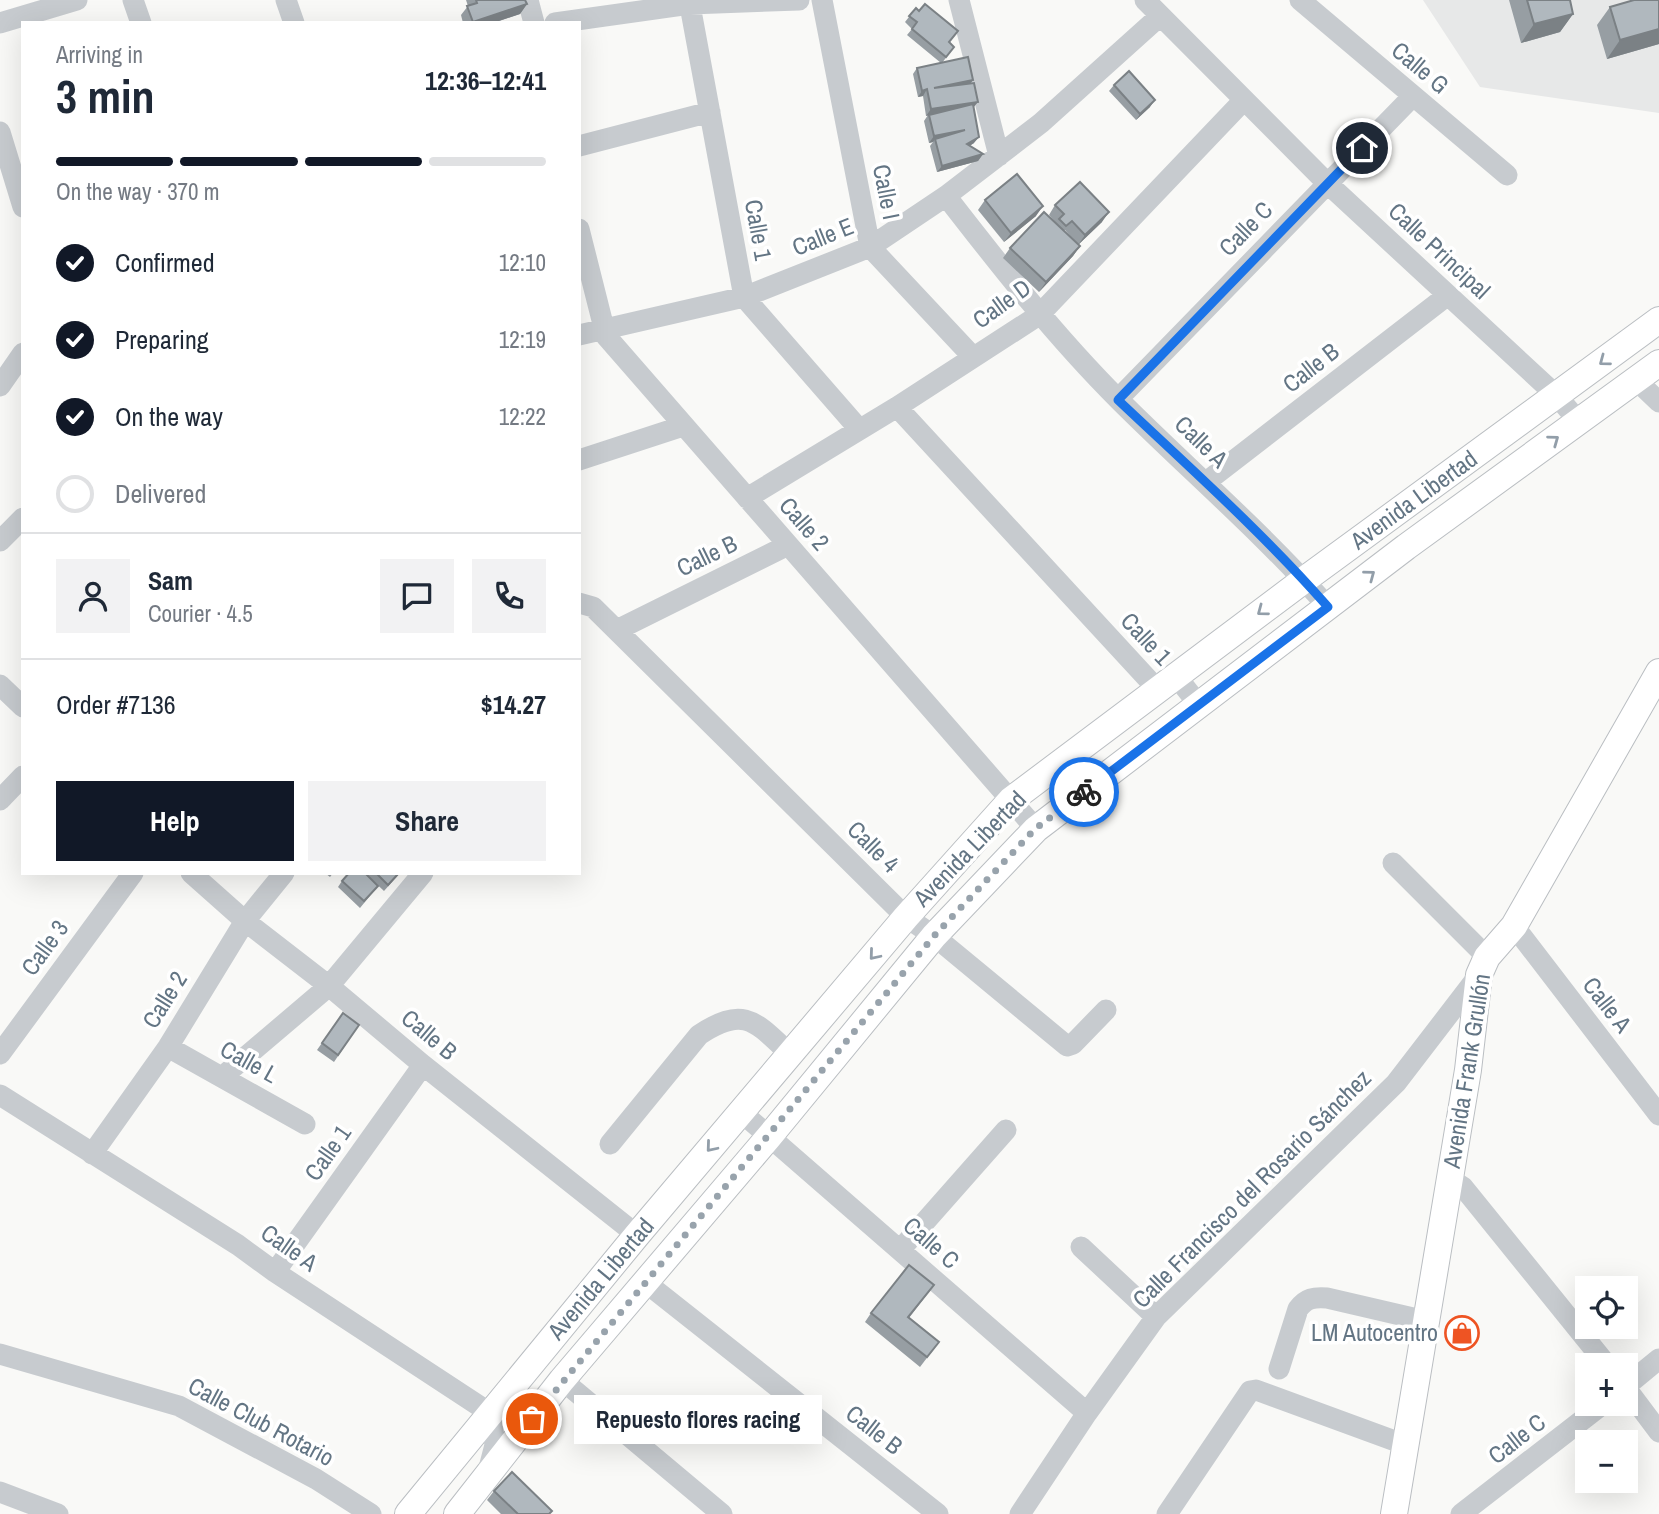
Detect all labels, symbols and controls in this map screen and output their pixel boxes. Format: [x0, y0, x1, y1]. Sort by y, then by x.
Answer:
street label: Calle G [1385, 34, 1456, 101]
text: Arriving in [56, 39, 143, 70]
text: 12:36–12:41 [425, 63, 546, 98]
text: 3 min [56, 65, 155, 127]
pin [1332, 118, 1392, 178]
icon: home [1343, 129, 1381, 167]
street label: Calle I [866, 161, 908, 222]
text: On the way · 370 m [56, 176, 220, 207]
street label: Calle C [1211, 194, 1279, 263]
street label: Calle Principal [1382, 195, 1497, 306]
street label: Calle 1 [738, 197, 780, 263]
street label: Calle E [787, 209, 858, 263]
icon: check [56, 244, 94, 282]
text: Confirmed [115, 245, 215, 280]
text: 12:10 [499, 247, 546, 278]
street label: Calle D [966, 271, 1037, 335]
icon: check [56, 321, 94, 359]
text: Preparing [115, 322, 209, 357]
text: 12:19 [499, 324, 546, 355]
street label: Calle B [1276, 335, 1345, 399]
one-way arrow [1600, 353, 1612, 365]
icon: check [56, 398, 94, 436]
text: On the way [115, 399, 223, 434]
text: 12:22 [499, 401, 546, 432]
street label: Calle A [1168, 408, 1236, 475]
one-way arrow [1546, 436, 1559, 448]
street label: Avenida Libertad [1343, 442, 1483, 557]
text: Delivered [115, 476, 206, 511]
street label: Calle 2 [773, 490, 837, 557]
street label: Calle B [671, 527, 742, 583]
button: person [56, 559, 130, 633]
button: chat [380, 559, 454, 633]
button: phone [472, 559, 546, 633]
text: Sam [148, 563, 193, 598]
one-way arrow [1363, 570, 1375, 583]
text: Courier · 4.5 [148, 598, 253, 629]
one-way arrow [1258, 603, 1270, 615]
street label: Calle 1 [1114, 605, 1179, 672]
text: Order #7136 [56, 687, 176, 722]
text: $14.27 [481, 687, 546, 722]
courier [1049, 757, 1119, 827]
icon: bike [1065, 773, 1103, 811]
button: Help [56, 781, 294, 861]
button: Share [308, 781, 546, 861]
street label: Avenida Libertad [905, 783, 1033, 914]
street label: Calle 4 [841, 813, 907, 879]
street label: Calle 3 [13, 913, 75, 982]
one-way arrow [870, 946, 882, 959]
street label: Calle 2 [134, 965, 194, 1034]
street label: Calle A [1576, 970, 1640, 1039]
street label: Avenida Frank Grullón [1435, 971, 1497, 1171]
street label: Calle B [395, 1002, 464, 1067]
street label: Calle L [215, 1032, 284, 1090]
street label: Calle Francisco del Rosario Sánchez [1125, 1062, 1378, 1314]
street label: Calle 1 [297, 1118, 358, 1187]
one-way arrow [707, 1139, 719, 1152]
street label: Calle C [897, 1209, 966, 1275]
street label: Avenida Libertad [539, 1211, 661, 1347]
street label: Calle A [255, 1216, 325, 1279]
map controls [1575, 1276, 1638, 1493]
button: locate [1575, 1276, 1638, 1339]
shop icon: LM Autocentro [1443, 1314, 1481, 1352]
place label: LM Autocentro [1311, 1316, 1438, 1348]
button: + [1575, 1353, 1638, 1416]
street label: Calle Club Rotario [183, 1369, 340, 1473]
pin [502, 1389, 562, 1449]
callout: Repuesto flores racing [574, 1394, 822, 1444]
street label: Calle B [840, 1397, 909, 1461]
icon: bag [513, 1400, 551, 1438]
text: Repuesto flores racing [596, 1404, 800, 1435]
street label: Calle C [1481, 1406, 1552, 1471]
button: − [1575, 1430, 1638, 1493]

